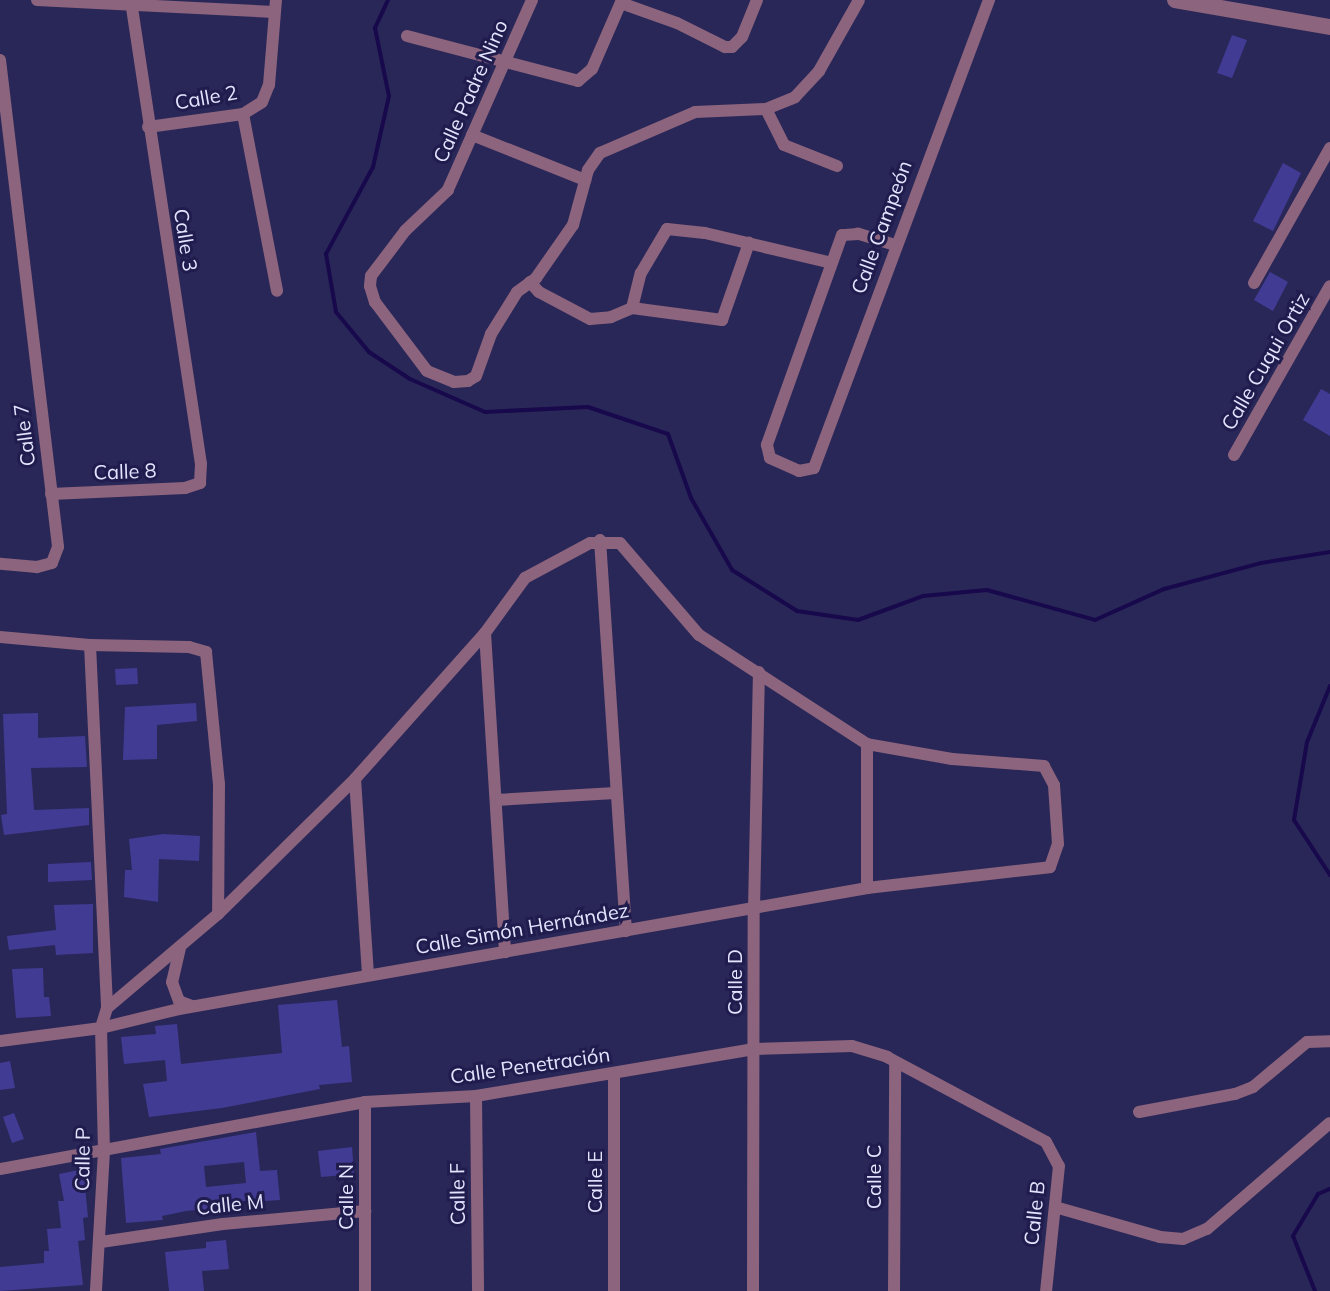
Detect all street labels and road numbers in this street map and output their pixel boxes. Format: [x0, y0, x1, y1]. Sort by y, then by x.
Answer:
street label: Calle Padre Nino [428, 16, 512, 166]
street label: Calle 2 [173, 80, 239, 114]
street label: Calle Campeón [846, 157, 916, 297]
street label: Calle 3 [169, 207, 203, 273]
street label: Calle Cuqui Ortiz [1216, 288, 1314, 434]
street label: Calle 7 [8, 402, 40, 468]
street label: Calle 8 [93, 458, 157, 484]
street label: Calle Simón Hernández [413, 897, 631, 959]
street label: Calle D [722, 949, 746, 1015]
street label: Calle Penetración [449, 1042, 611, 1088]
street label: Calle P [69, 1127, 95, 1191]
street label: Calle C [861, 1145, 885, 1209]
street label: Calle E [582, 1151, 606, 1213]
street label: Calle F [444, 1163, 470, 1225]
street label: Calle N [333, 1164, 357, 1230]
street label: Calle B [1019, 1180, 1049, 1246]
street label: Calle M [195, 1189, 265, 1219]

